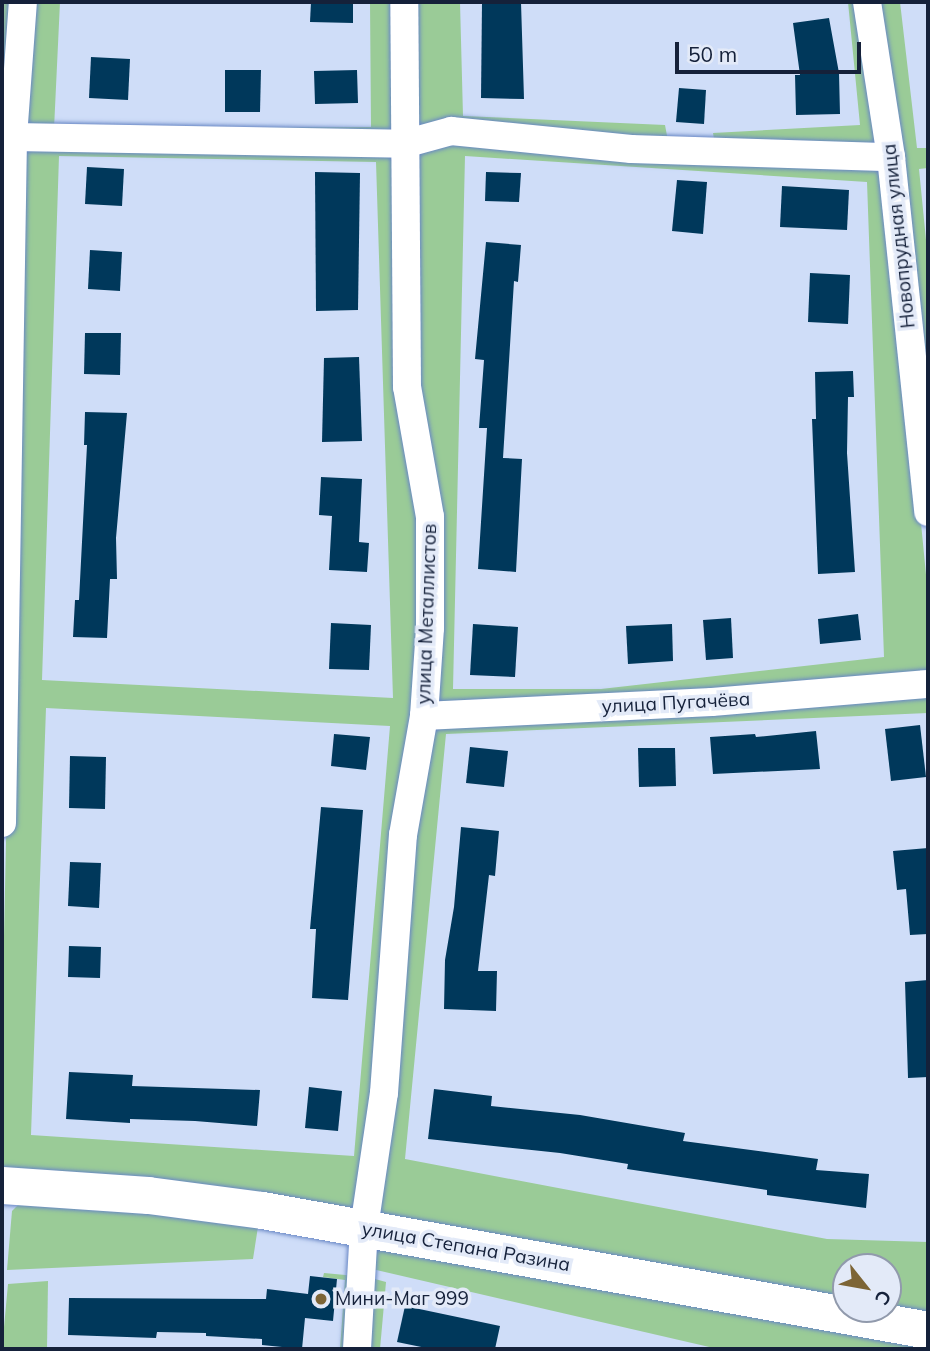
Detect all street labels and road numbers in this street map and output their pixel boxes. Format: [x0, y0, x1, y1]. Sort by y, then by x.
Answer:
street label: Новопрудная улица [878, 143, 920, 329]
street label: улица Металлистов [412, 523, 442, 705]
street label: улица Пугачёва [601, 688, 751, 718]
street label: улица Степана Разина [360, 1217, 572, 1277]

